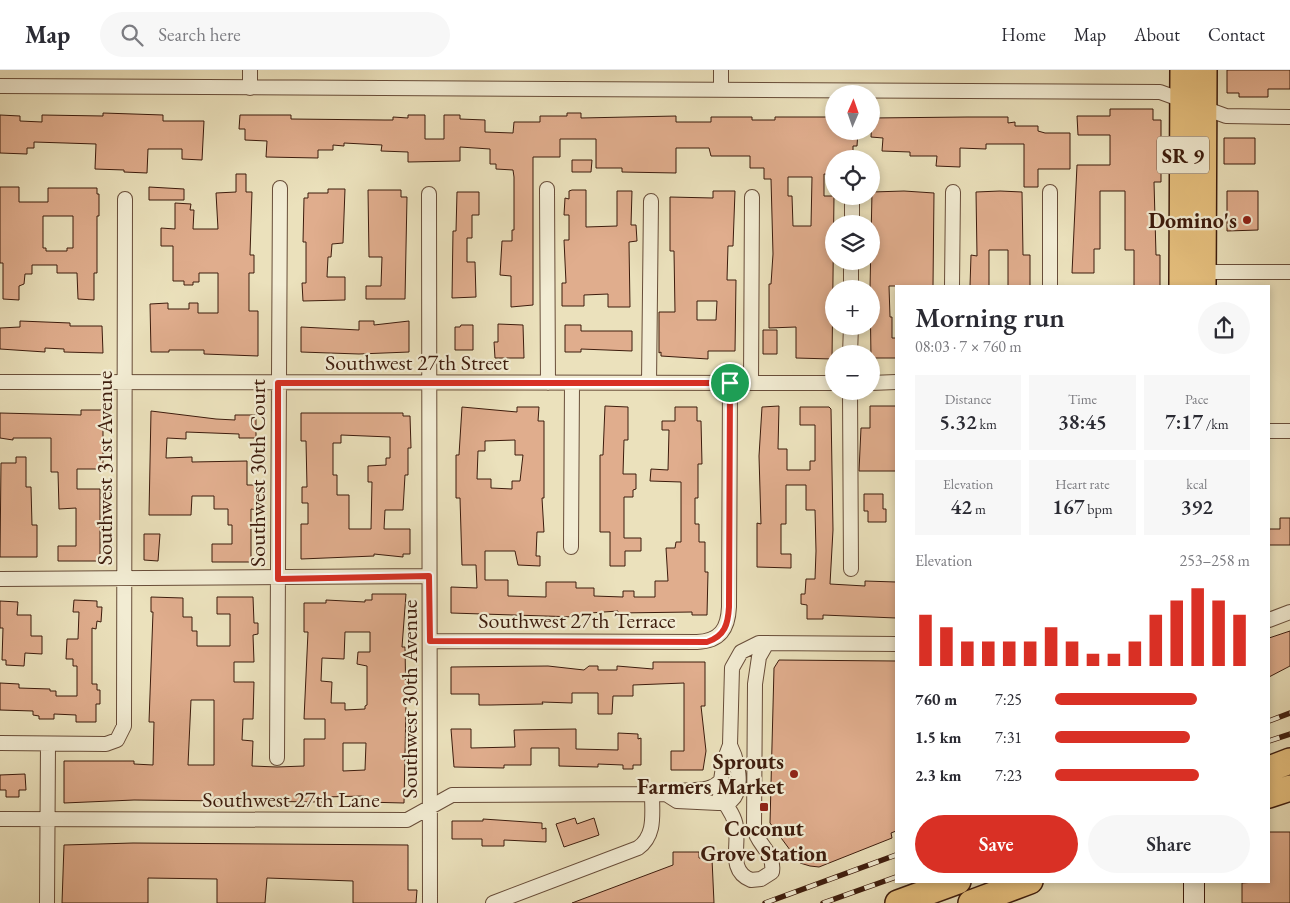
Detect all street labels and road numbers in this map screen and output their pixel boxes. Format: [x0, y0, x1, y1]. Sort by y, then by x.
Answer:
road number: SR 9 [1157, 136, 1209, 174]
street label: Southwest 27th Street [325, 348, 509, 377]
street label: Southwest 31st Avenue [90, 370, 119, 565]
street label: Southwest 30th Court [243, 379, 272, 567]
street label: Southwest 30th Avenue [395, 599, 424, 798]
street label: Southwest 27th Terrace [478, 606, 676, 635]
street label: Southwest 27th Lane [202, 785, 380, 814]

